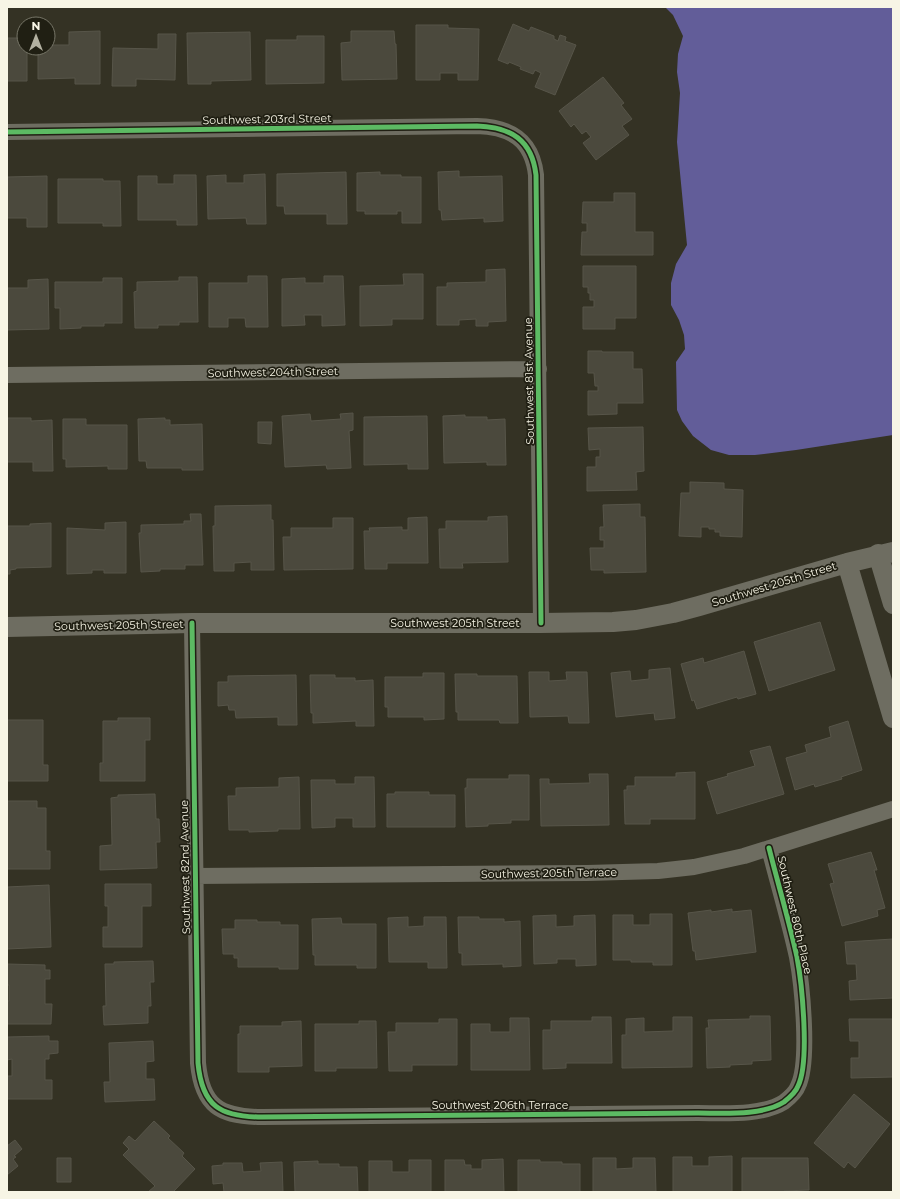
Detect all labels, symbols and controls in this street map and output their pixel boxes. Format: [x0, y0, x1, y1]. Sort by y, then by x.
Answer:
north arrow [16, 16, 56, 56]
text: N [32, 19, 40, 33]
street label: Southwest 203rd Street [202, 111, 332, 127]
street label: Southwest 81st Avenue [521, 317, 537, 445]
street label: Southwest 204th Street [208, 364, 339, 380]
street label: Southwest 205th Street [710, 558, 838, 610]
street label: Southwest 205th Street [390, 616, 520, 630]
street label: Southwest 205th Street [54, 617, 184, 633]
street label: Southwest 82nd Avenue [177, 799, 193, 934]
street label: Southwest 80th Place [775, 854, 816, 976]
street label: Southwest 205th Terrace [481, 865, 618, 881]
street label: Southwest 206th Terrace [432, 1098, 569, 1112]

